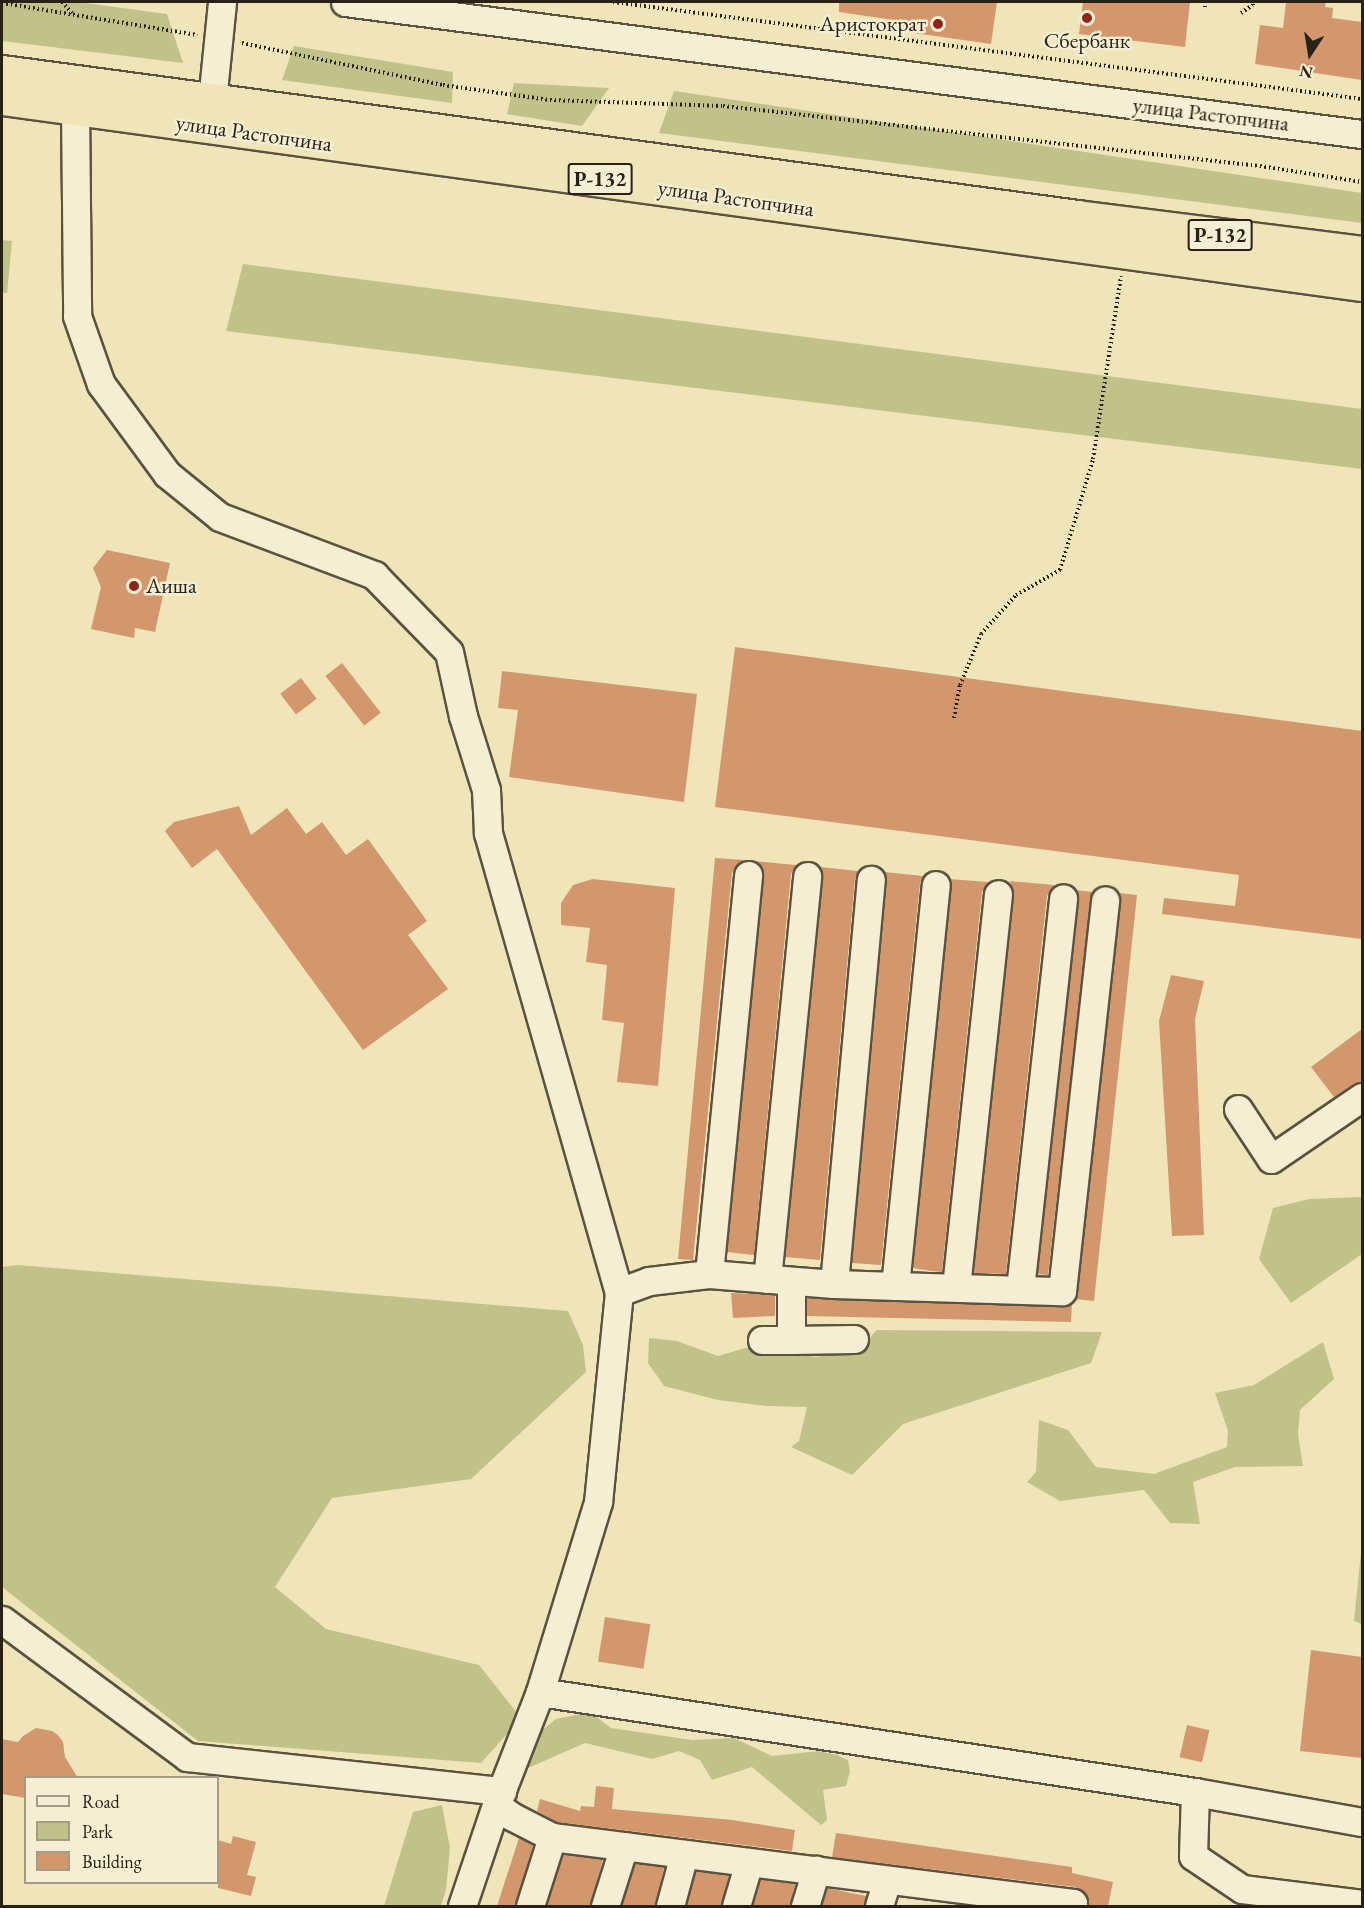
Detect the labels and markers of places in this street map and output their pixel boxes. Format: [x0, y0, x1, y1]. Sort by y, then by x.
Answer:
place label: Аристократ [820, 11, 926, 37]
marker: Сбербанк [1080, 11, 1094, 25]
marker: Аристократ [931, 17, 945, 31]
place label: Сбербанк [1044, 28, 1130, 54]
place label: Аиша [146, 573, 197, 599]
marker: Аиша [127, 579, 141, 593]

